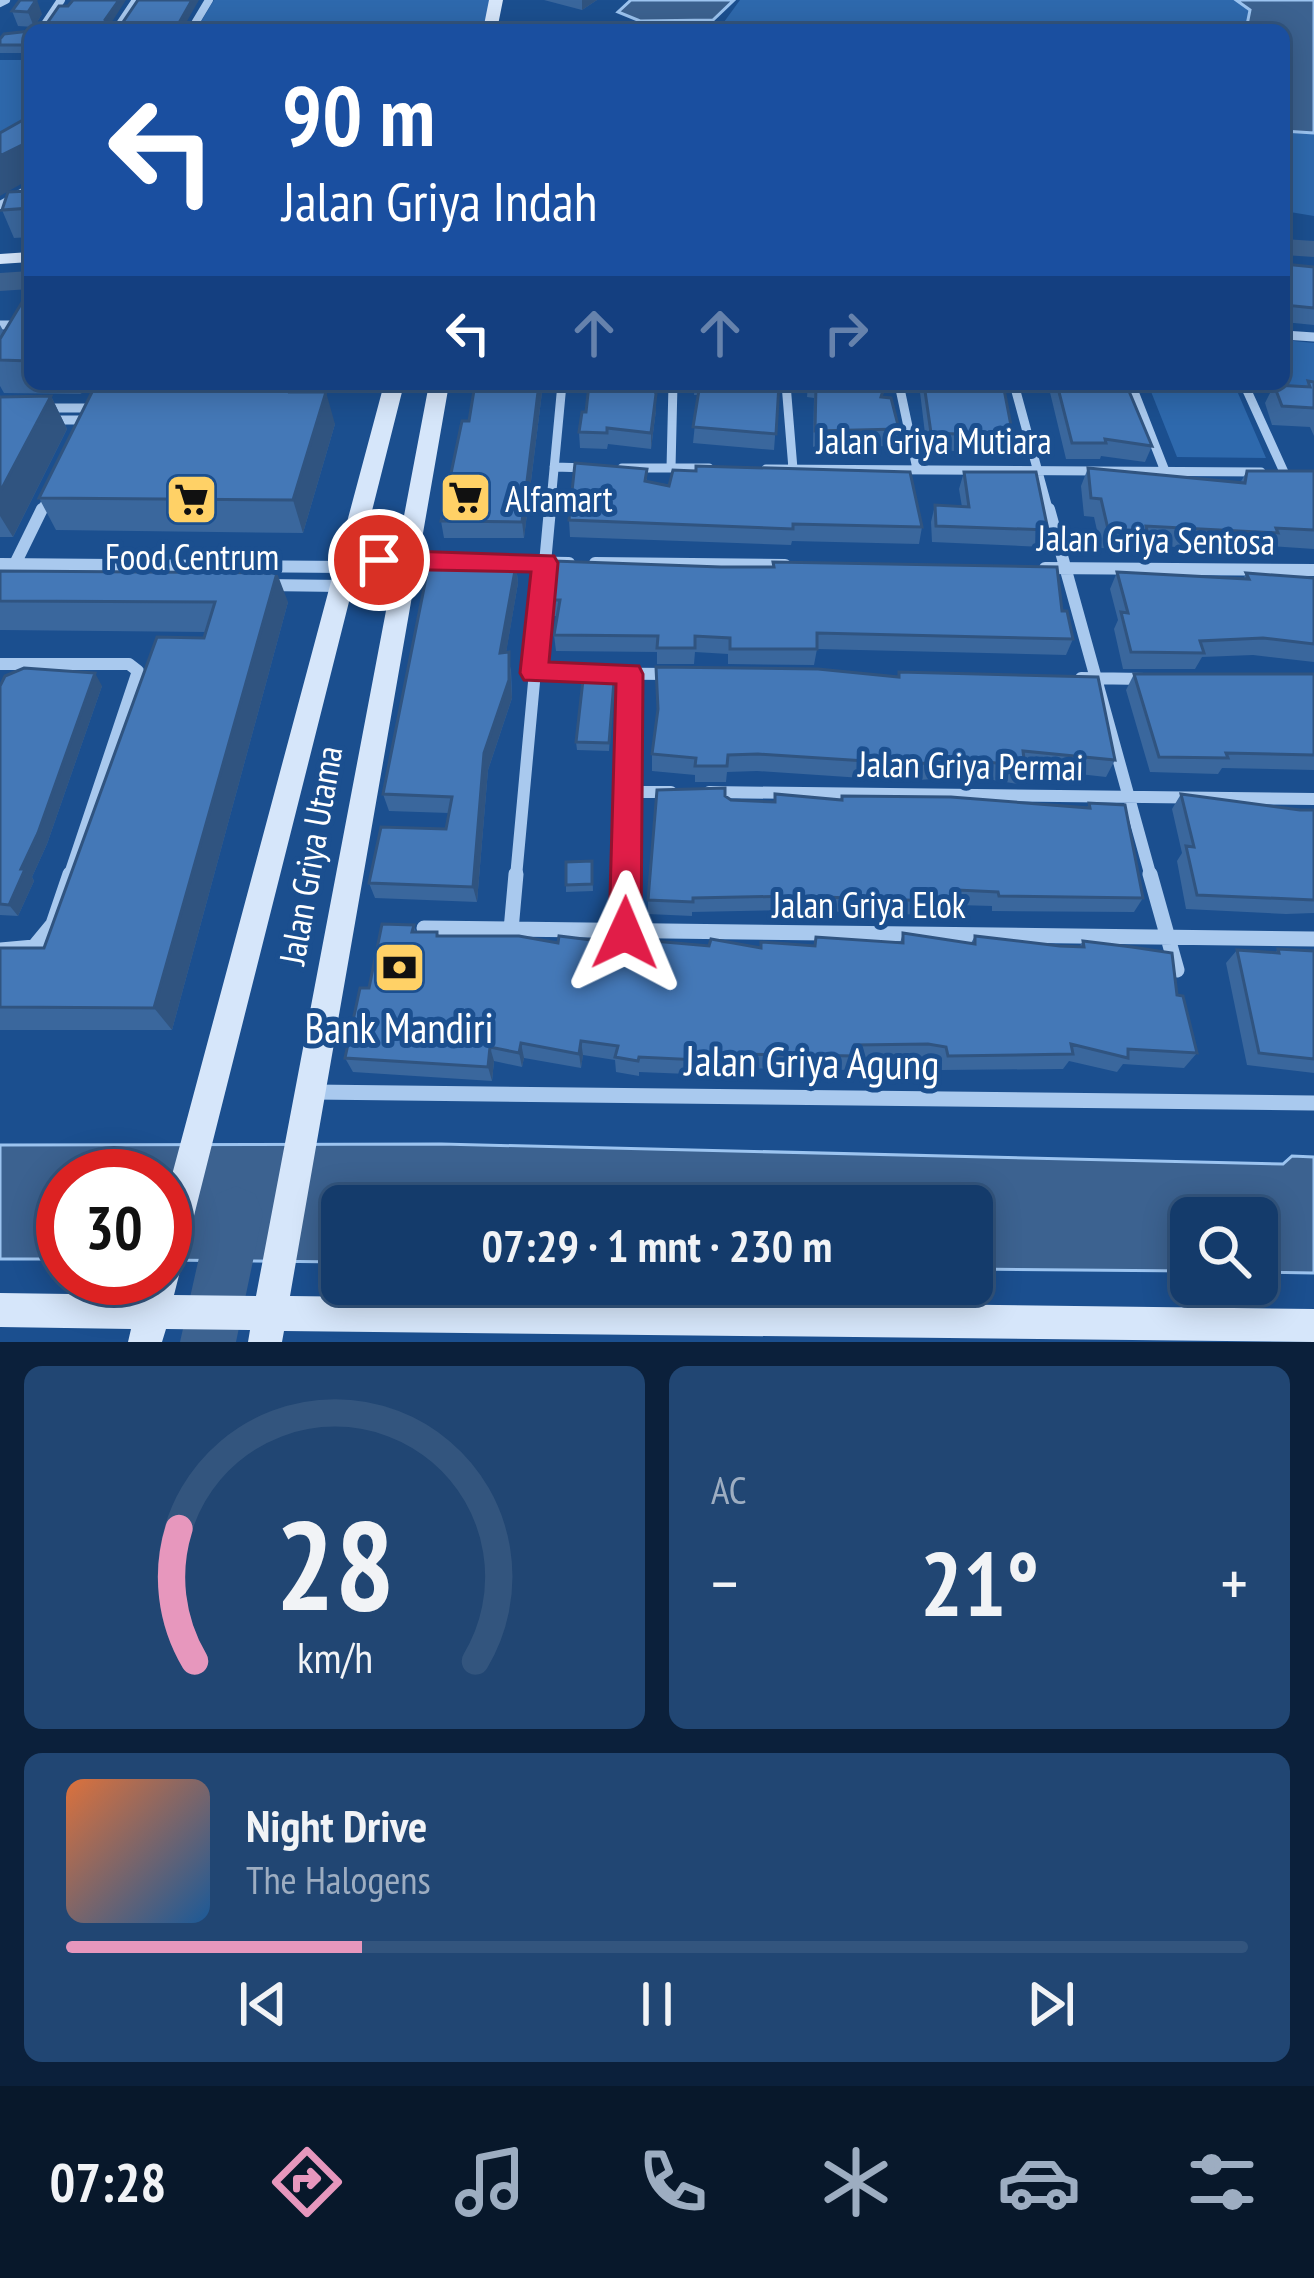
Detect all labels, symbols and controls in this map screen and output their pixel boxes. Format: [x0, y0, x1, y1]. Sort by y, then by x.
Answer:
text: 90 m [282, 60, 435, 169]
icon: left [84, 72, 240, 228]
text: Jalan Griya Indah [282, 166, 597, 236]
icon: left [435, 300, 501, 366]
icon: ahead [561, 300, 627, 366]
icon: ahead [687, 300, 753, 366]
icon: right [813, 300, 879, 366]
street label: Jalan Griya Mutiara [815, 417, 1052, 464]
supermarket icon: Alfamart [438, 470, 494, 526]
supermarket icon: Food Centrum [164, 472, 220, 528]
place label: Alfamart [505, 475, 613, 522]
pin [328, 509, 430, 611]
street label: Jalan Griya Sentosa [1036, 513, 1275, 565]
icon: arrive [346, 527, 412, 593]
place label: Food Centrum [105, 533, 279, 580]
street label: Jalan Griya Permai [857, 740, 1084, 790]
street label: Jalan Griya Utama [267, 742, 352, 969]
position arrow [562, 870, 688, 996]
street label: Jalan Griya Elok [771, 881, 966, 928]
bank icon: Bank Mandiri [371, 940, 427, 996]
place label: Bank Mandiri [304, 1000, 494, 1055]
street label: Jalan Griya Agung [682, 1032, 940, 1092]
speed limit sign: 30 [36, 1149, 192, 1305]
map controls [1170, 1197, 1278, 1305]
button: search [1170, 1197, 1278, 1305]
text: 07:29 · 1 mnt · 230 m [482, 1216, 832, 1274]
text: AC [711, 1464, 747, 1515]
text: 28 [275, 1483, 394, 1644]
text: 21° [920, 1524, 1039, 1641]
text: − [711, 1540, 738, 1625]
text: + [1221, 1540, 1248, 1625]
text: km/h [296, 1628, 373, 1684]
text: Night Drive [246, 1796, 427, 1854]
text: The Halogens [246, 1854, 431, 1905]
icon: previous [230, 1971, 296, 2037]
icon: pause [624, 1971, 690, 2037]
icon: next [1018, 1971, 1084, 2037]
icon: directions [265, 2140, 349, 2224]
icon: music [448, 2140, 532, 2224]
icon: phone [631, 2140, 715, 2224]
icon: climate [814, 2140, 898, 2224]
icon: car [997, 2140, 1081, 2224]
icon: filters [1180, 2140, 1264, 2224]
text: 07:28 [50, 2147, 166, 2217]

